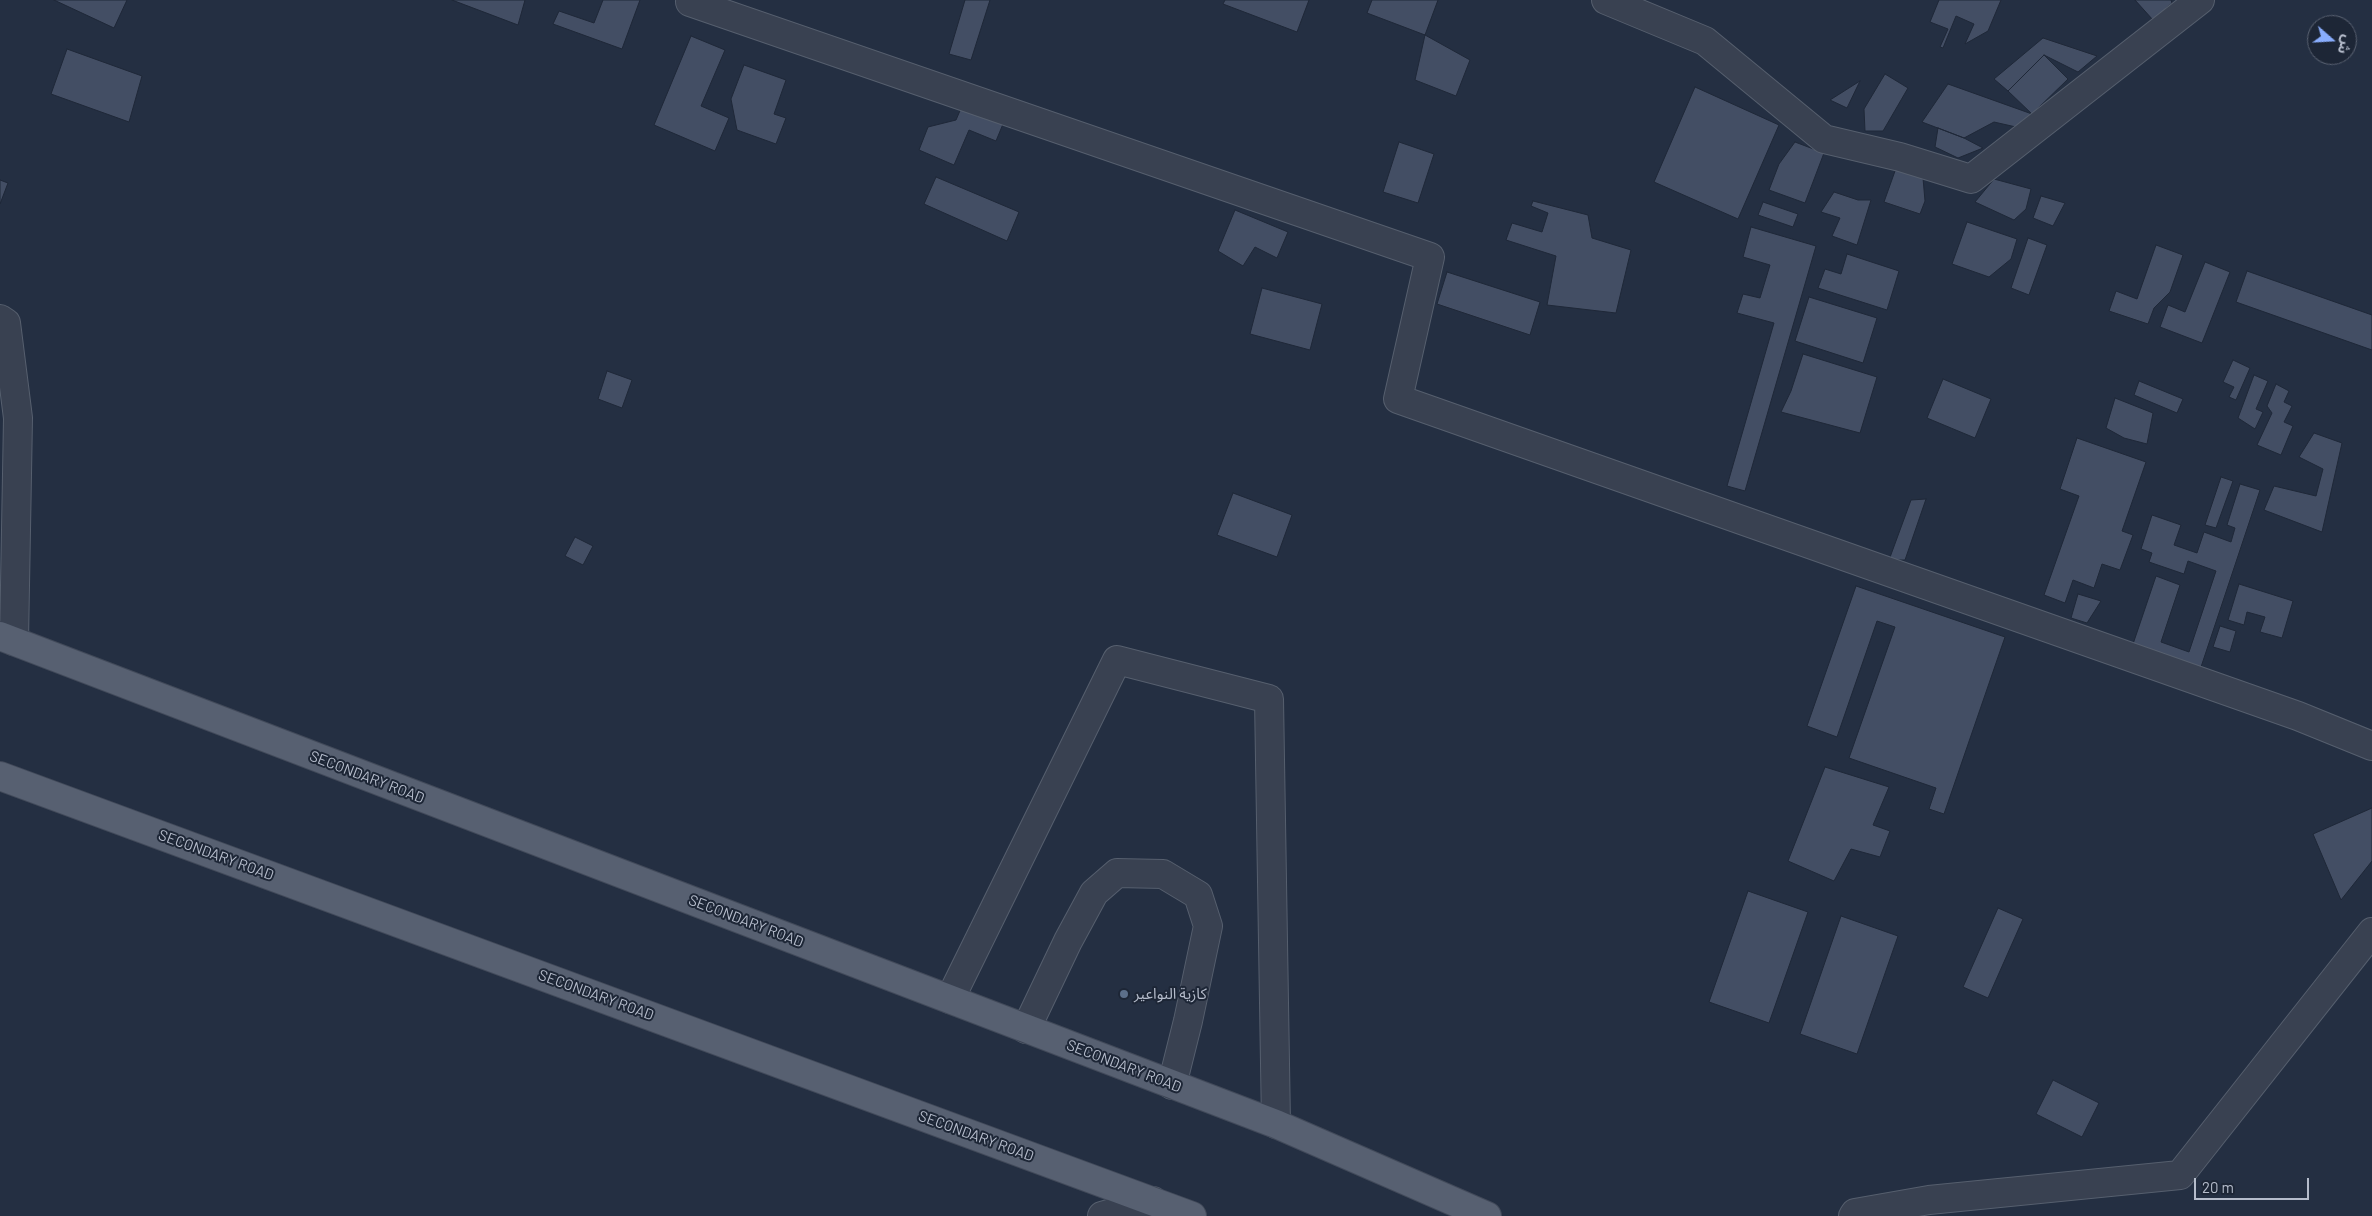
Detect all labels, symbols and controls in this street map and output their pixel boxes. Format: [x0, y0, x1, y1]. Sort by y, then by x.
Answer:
north arrow [2307, 15, 2357, 65]
text: ش [2335, 33, 2357, 57]
street label: SECONDARY ROAD [307, 747, 427, 807]
street label: SECONDARY ROAD [156, 826, 276, 884]
street label: SECONDARY ROAD [686, 891, 806, 951]
street label: SECONDARY ROAD [536, 966, 656, 1024]
place label: كازية النواعير [1134, 985, 1207, 1003]
marker: كازية النواعير [1118, 988, 1130, 1000]
street label: SECONDARY ROAD [1064, 1036, 1184, 1096]
street label: SECONDARY ROAD [916, 1107, 1036, 1165]
scale bar [2197, 1168, 2312, 1200]
text: 20 m [2202, 1178, 2234, 1196]

